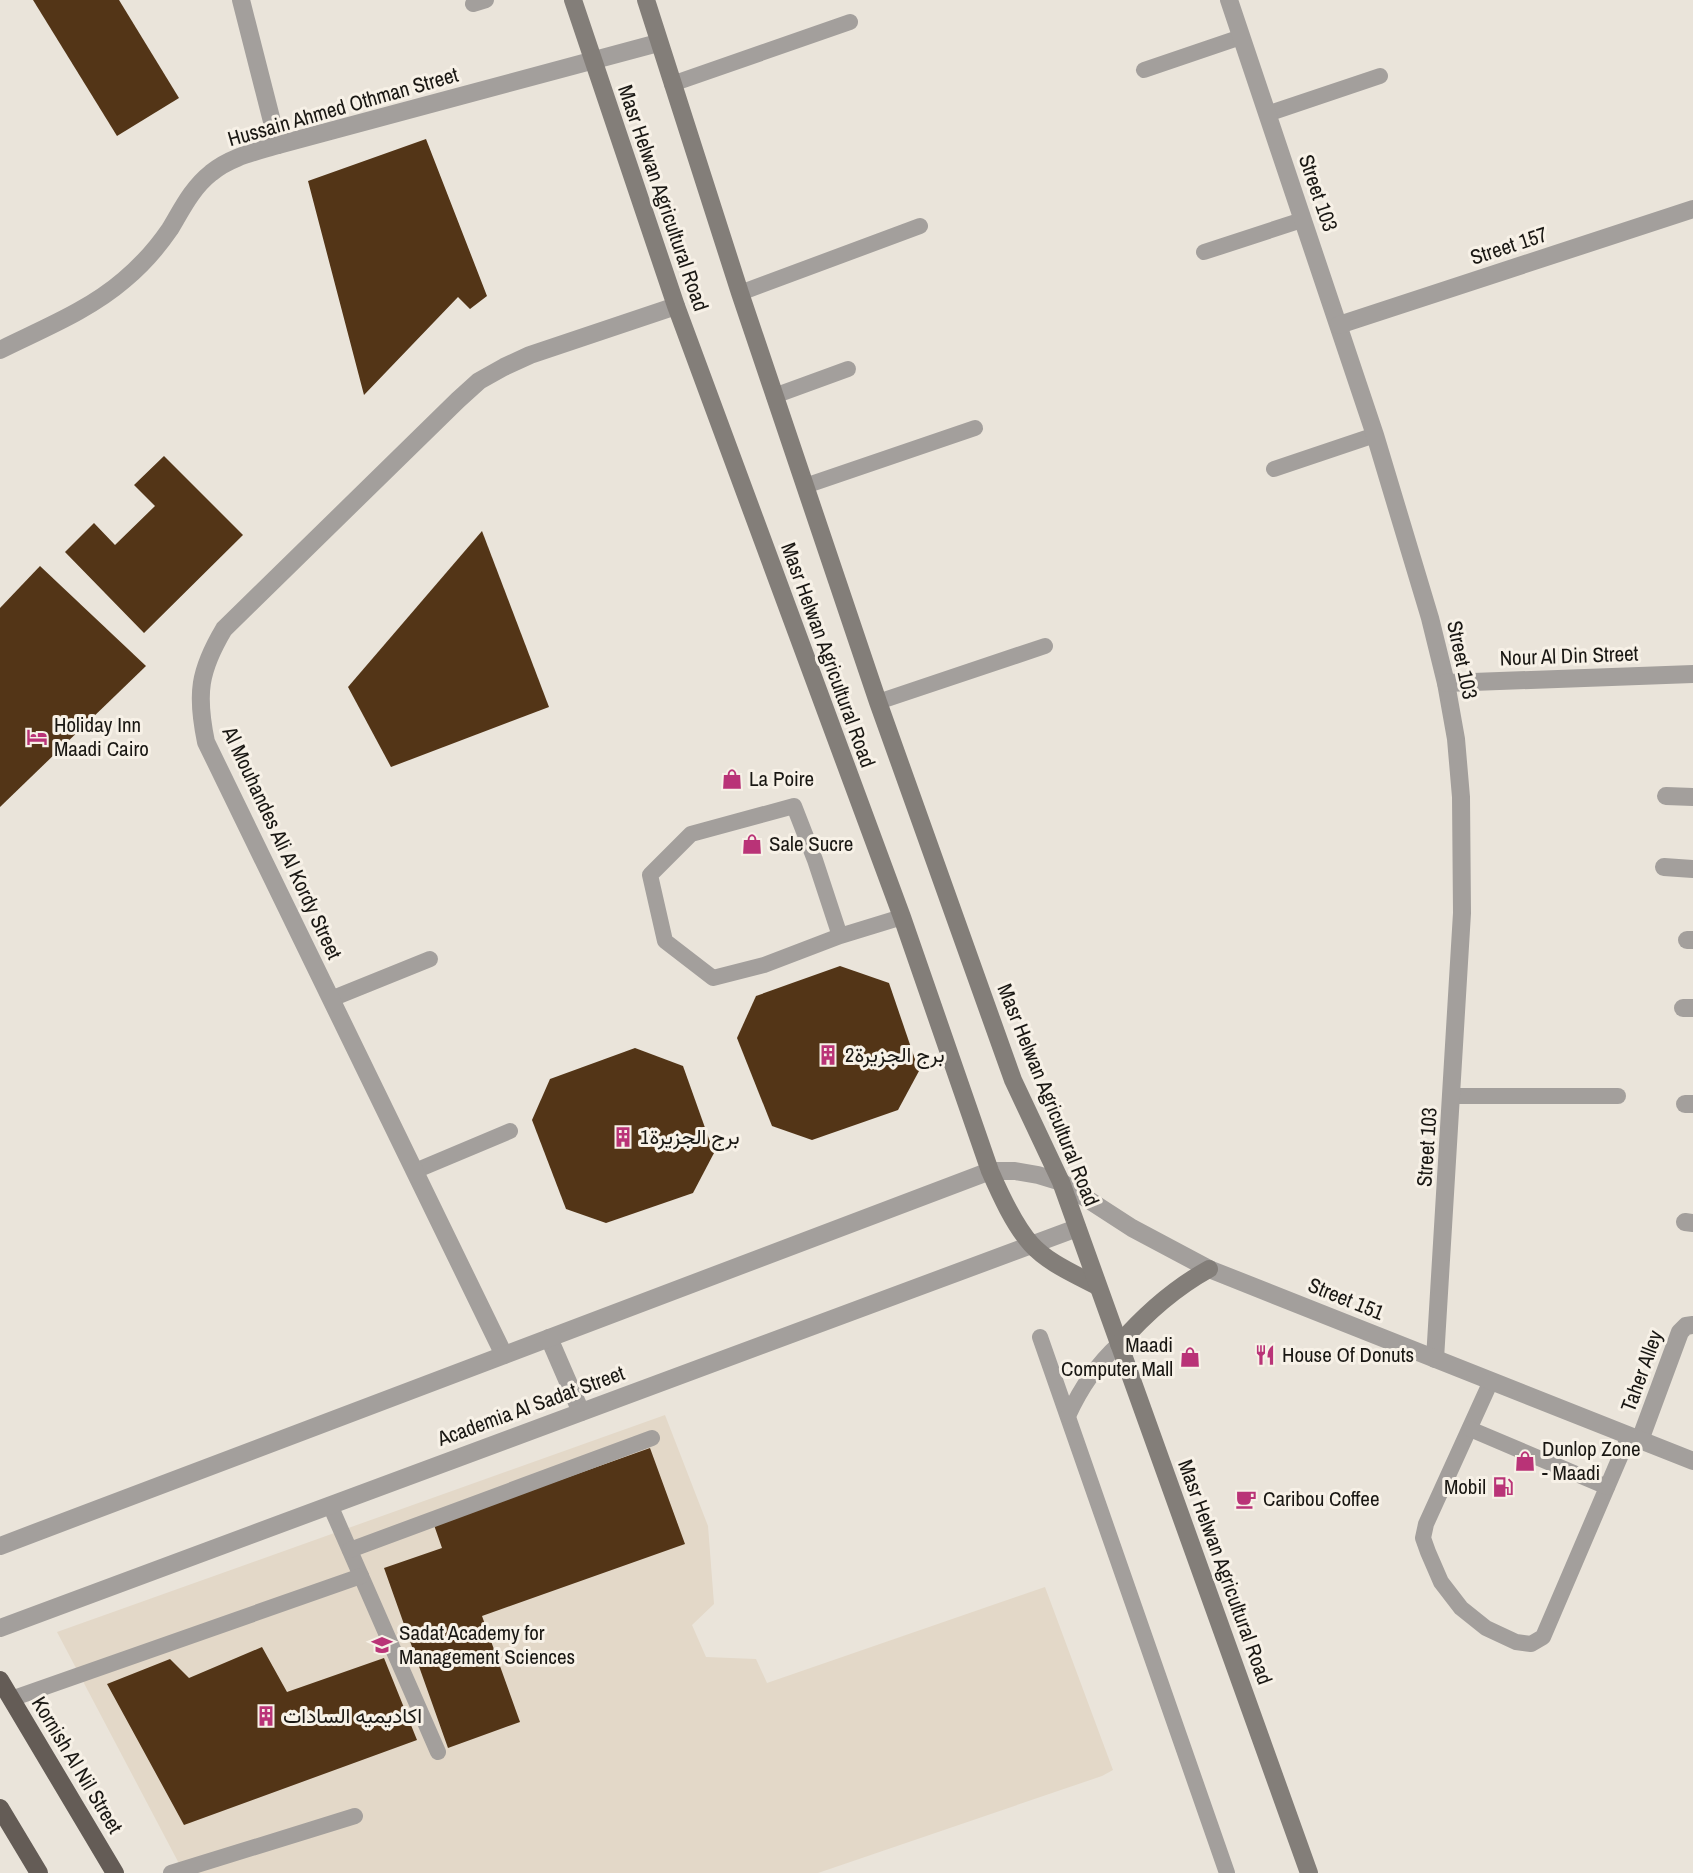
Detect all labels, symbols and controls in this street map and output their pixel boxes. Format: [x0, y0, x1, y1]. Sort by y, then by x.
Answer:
street label: Hussain Ahmed Othman Street [224, 60, 462, 153]
street label: Masr Helwan Agricultural Road [611, 81, 716, 315]
street label: Street 103 [1292, 151, 1345, 235]
street label: Street 157 [1467, 219, 1551, 272]
street label: Masr Helwan Agricultural Road [774, 538, 883, 771]
street label: Street 103 [1440, 618, 1485, 702]
street label: Nour Al Din Street [1499, 639, 1639, 672]
place label: Holiday Inn Maadi Cairo [54, 710, 149, 763]
street label: Al Mouhandes Ali Al Kordy Street [215, 721, 349, 964]
hotel icon: Holiday Inn Maadi Cairo [25, 725, 49, 749]
place label: La Poire [749, 764, 814, 793]
shop icon: La Poire [720, 767, 744, 791]
place label: Sale Sucre [769, 829, 853, 858]
shop icon: Sale Sucre [740, 832, 764, 856]
street label: Masr Helwan Agricultural Road [991, 979, 1106, 1210]
place label: برج الجزيرة2 [845, 1040, 945, 1069]
building icon: برج الجزيرة2 [816, 1043, 840, 1067]
street label: Street 103 [1409, 1106, 1444, 1188]
place label: برج الجزيرة1 [640, 1122, 740, 1151]
building icon: برج الجزيرة1 [611, 1125, 635, 1149]
street label: Street 151 [1304, 1270, 1389, 1327]
street label: Taher Alley [1613, 1326, 1670, 1416]
place label: Maadi Computer Mall [1061, 1330, 1173, 1383]
place label: House Of Donuts [1282, 1340, 1414, 1369]
restaurant icon: House Of Donuts [1253, 1343, 1277, 1367]
shop icon: Maadi Computer Mall [1178, 1345, 1202, 1369]
street label: Academia Al Sadat Street [432, 1358, 629, 1453]
place label: Dunlop Zone - Maadi [1542, 1434, 1641, 1487]
shop icon: Dunlop Zone - Maadi [1513, 1449, 1537, 1473]
street label: Masr Helwan Agricultural Road [1171, 1455, 1280, 1688]
place label: Mobil [1444, 1472, 1486, 1501]
fuel station icon: Mobil [1491, 1475, 1515, 1499]
place label: Caribou Coffee [1263, 1484, 1380, 1513]
cafe icon: Caribou Coffee [1234, 1487, 1258, 1511]
place label: Sadat Academy for Management Sciences [399, 1618, 575, 1671]
school or university icon: Sadat Academy for Management Sciences [370, 1633, 394, 1657]
street label: Kornish Al Nil Street [25, 1691, 130, 1839]
place label: اكاديميه السادات [283, 1701, 422, 1730]
building icon: اكاديميه السادات [254, 1704, 278, 1728]

